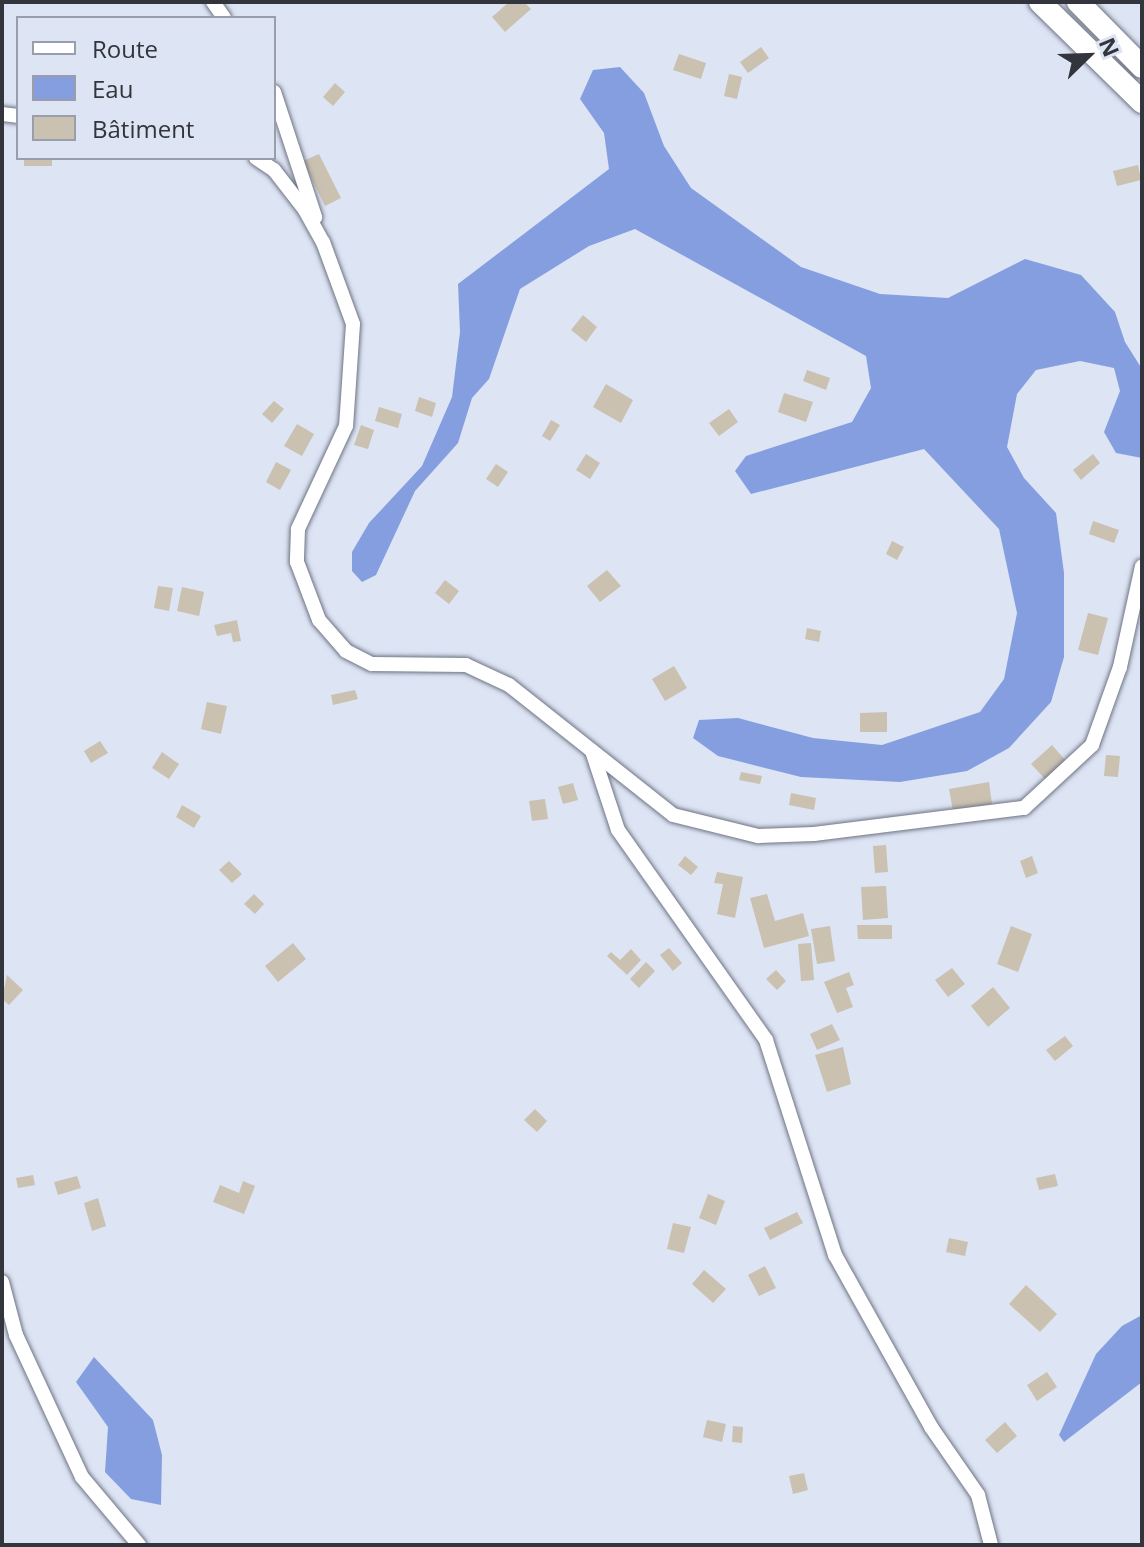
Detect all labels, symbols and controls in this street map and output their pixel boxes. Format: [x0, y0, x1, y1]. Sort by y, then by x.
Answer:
legend [16, 16, 276, 160]
north arrow [1048, 16, 1128, 96]
text: Route [92, 32, 158, 65]
text: N [1093, 33, 1127, 61]
text: Eau [92, 72, 133, 105]
text: Bâtiment [92, 112, 194, 145]

